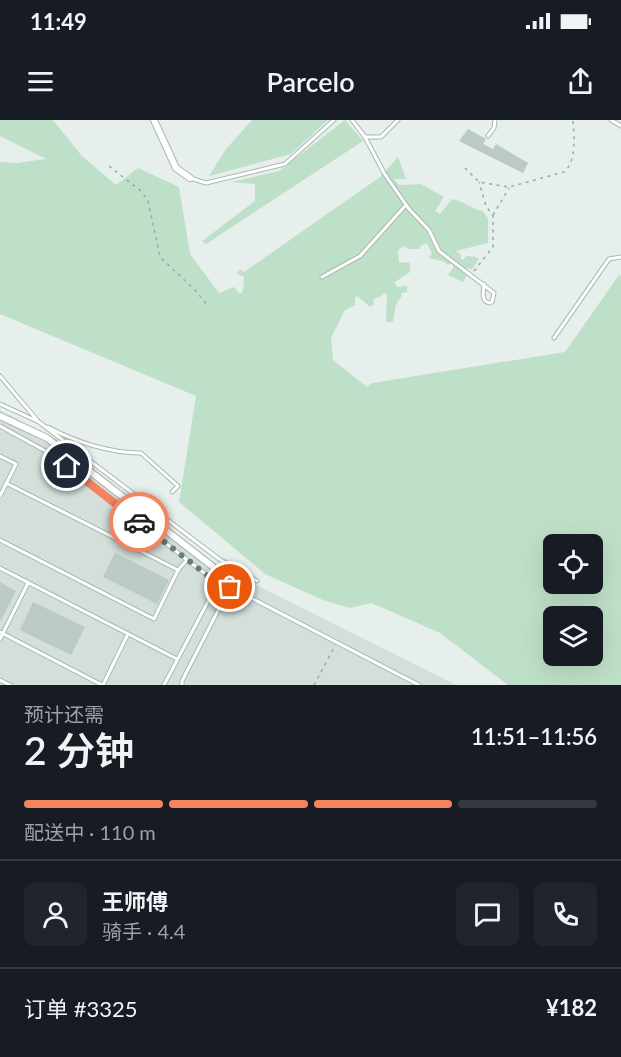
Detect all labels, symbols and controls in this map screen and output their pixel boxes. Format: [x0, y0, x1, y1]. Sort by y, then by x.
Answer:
text: 11:49 [30, 8, 87, 35]
icon: menu [24, 65, 57, 98]
text: Parcelo [266, 65, 355, 98]
icon: share [564, 65, 597, 98]
pin [41, 440, 92, 491]
icon: home [50, 449, 83, 482]
courier [109, 492, 169, 552]
icon: car [123, 506, 156, 539]
map controls [543, 534, 603, 666]
button: locate [543, 534, 603, 594]
pin [204, 561, 255, 612]
icon: bag [213, 570, 246, 603]
button: layers [543, 606, 603, 666]
text: 预计还需 [24, 702, 104, 726]
text: 11:51–11:56 [471, 723, 597, 750]
text: 2 分钟 [24, 727, 134, 773]
text: 配送中 · 110 m [24, 820, 156, 844]
button: person [24, 883, 87, 946]
button: chat [456, 883, 519, 946]
button: phone [534, 883, 597, 946]
text: 王师傅 [102, 888, 168, 915]
text: 骑手 · 4.4 [102, 919, 185, 943]
text: ¥182 [546, 994, 597, 1021]
text: 订单 #3325 [24, 995, 137, 1022]

